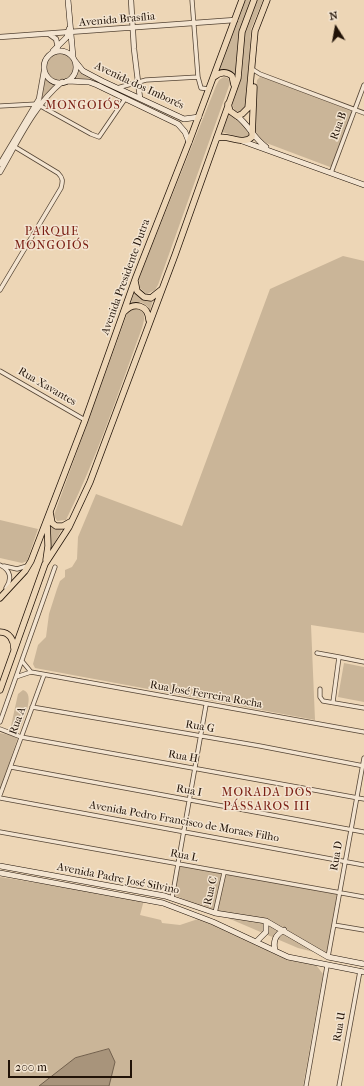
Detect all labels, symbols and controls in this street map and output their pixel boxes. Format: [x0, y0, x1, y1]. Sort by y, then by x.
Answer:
north arrow [316, 8, 356, 48]
text: N [328, 9, 339, 23]
street label: Avenida Brasília [78, 10, 156, 30]
street label: Avenida dos Imborés [92, 59, 186, 113]
district label: MONGOIÓS [45, 99, 121, 113]
street label: Rua B [328, 110, 350, 142]
street label: Avenida Presidente Dutra [99, 217, 153, 337]
district label: PARQUE MONGOIÓS [14, 225, 90, 253]
street label: Rua Xavantes [15, 365, 79, 409]
street label: Rua José Ferreira Rocha [149, 679, 263, 711]
street label: Rua A [7, 705, 29, 737]
street label: Rua G [184, 718, 216, 736]
street label: Rua H [167, 748, 199, 766]
street label: Rua I [175, 782, 203, 800]
district label: MORADA DOS PÁSSAROS III [222, 786, 312, 814]
street label: Avenida Pedro Francisco de Moraes Filho [88, 799, 280, 845]
street label: Rua D [328, 840, 346, 872]
street label: Rua L [169, 847, 199, 865]
street label: Avenida Padre José Silvino [56, 861, 180, 897]
street label: Rua C [201, 875, 221, 907]
street label: Rua U [331, 1011, 349, 1043]
scale bar [10, 1052, 134, 1078]
text: 200 m [15, 1060, 47, 1074]

